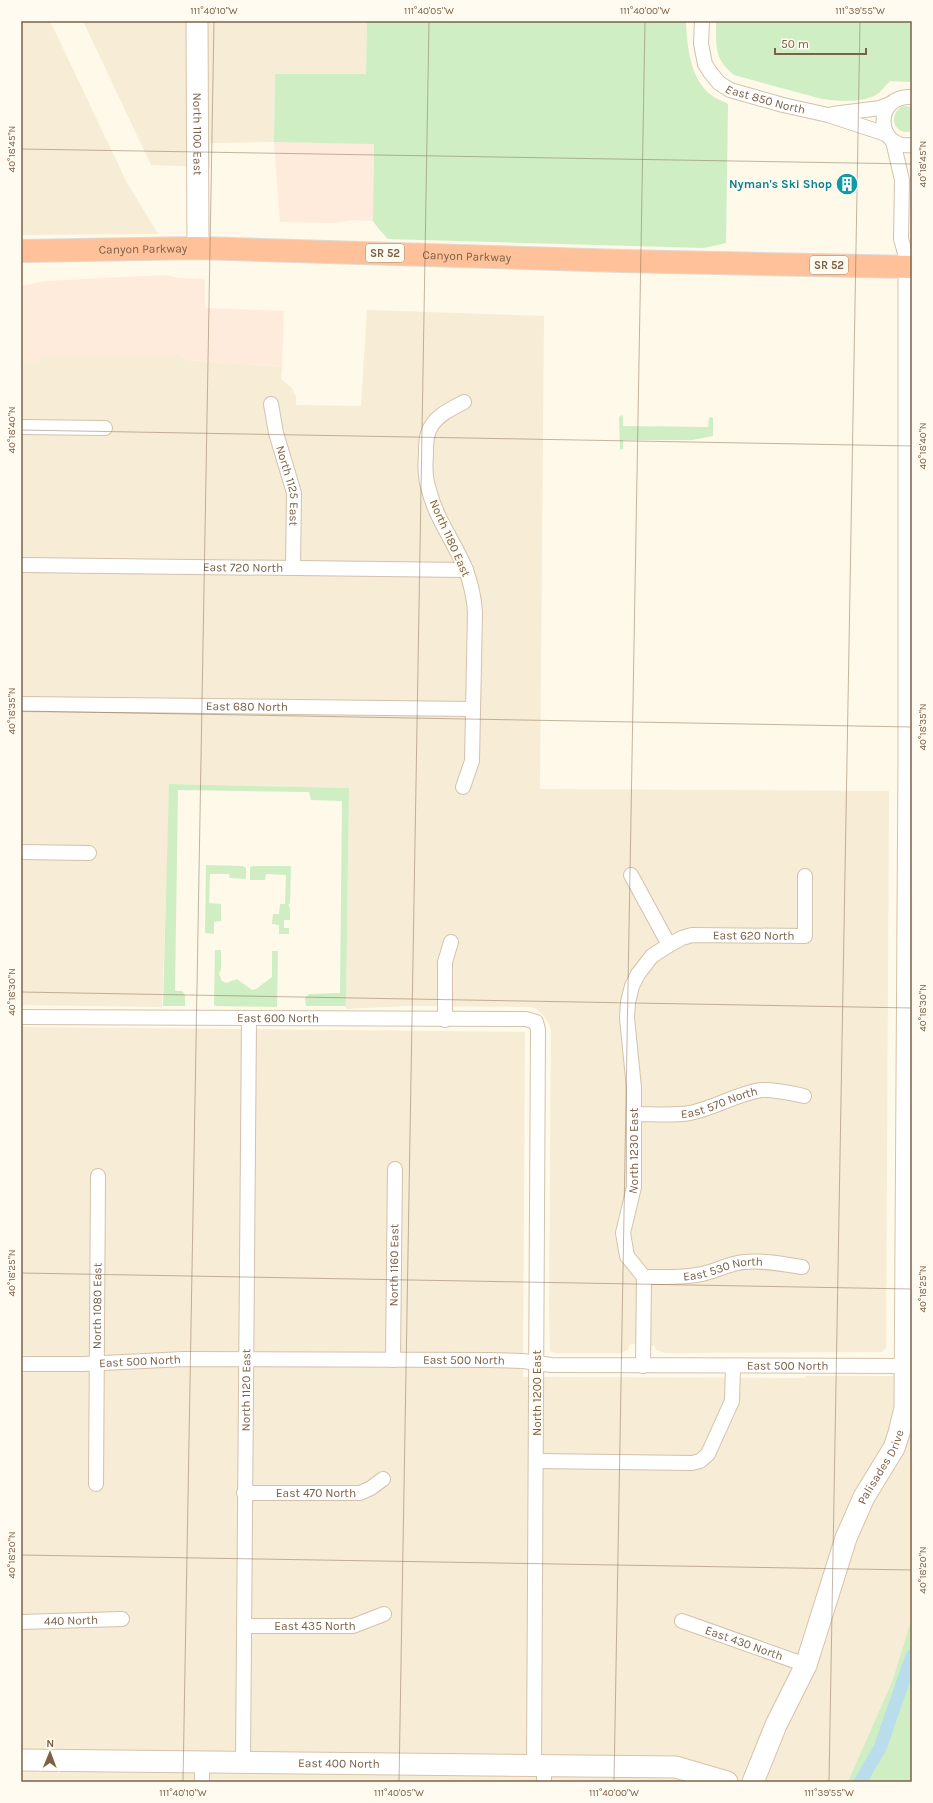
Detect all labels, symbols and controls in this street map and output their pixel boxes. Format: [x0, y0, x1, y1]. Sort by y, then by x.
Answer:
text: 111°40'10"W [190, 5, 238, 17]
text: 111°40'05"W [404, 5, 454, 17]
text: 111°40'00"W [620, 5, 670, 17]
text: 111°39'55"W [835, 5, 885, 17]
scale bar [775, 30, 866, 56]
text: 50 m [781, 37, 809, 51]
street label: East 850 North [723, 82, 807, 117]
street label: North 1100 East [190, 92, 205, 176]
text: 40°18'45"N [6, 126, 18, 172]
text: 40°18'45"N [917, 141, 929, 187]
building icon: Nyman's Ski Shop [834, 171, 860, 197]
place label: Nyman's Ski Shop [729, 177, 832, 191]
street label: Canyon Parkway [98, 241, 188, 257]
road number: SR 52 [366, 244, 404, 262]
street label: Canyon Parkway [422, 248, 512, 265]
road number: SR 52 [810, 256, 848, 274]
text: 40°18'40"N [6, 406, 18, 454]
text: 40°18'40"N [917, 422, 929, 470]
street label: North 1125 East [273, 444, 301, 527]
street label: North 1180 East [427, 497, 474, 579]
street label: East 720 North [203, 560, 283, 575]
text: 40°18'35"N [6, 687, 18, 735]
street label: East 680 North [206, 699, 288, 714]
text: 40°18'35"N [917, 703, 929, 751]
street label: East 620 North [713, 928, 795, 943]
text: 40°18'30"N [6, 968, 18, 1016]
text: 40°18'30"N [917, 984, 929, 1032]
street label: East 600 North [237, 1011, 319, 1025]
street label: East 570 North [680, 1084, 759, 1121]
street label: North 1230 East [626, 1107, 641, 1195]
street label: North 1160 East [387, 1223, 401, 1306]
text: 40°18'25"N [6, 1249, 18, 1297]
street label: East 530 North [682, 1254, 763, 1284]
street label: North 1080 East [90, 1262, 104, 1349]
text: 40°18'25"N [917, 1265, 929, 1313]
street label: North 1120 East [239, 1348, 253, 1431]
street label: North 1200 East [530, 1350, 544, 1436]
street label: East 500 North [99, 1352, 181, 1370]
street label: East 500 North [423, 1353, 505, 1367]
street label: East 500 North [747, 1359, 829, 1373]
street label: Palisades Drive [855, 1428, 907, 1507]
street label: East 470 North [276, 1486, 356, 1500]
text: 40°18'20"N [6, 1531, 18, 1579]
text: 40°18'20"N [917, 1546, 929, 1594]
street label: 440 North [44, 1613, 98, 1628]
street label: East 435 North [274, 1619, 356, 1633]
street label: East 430 North [703, 1623, 785, 1663]
north arrow [30, 1733, 70, 1773]
text: N [46, 1737, 54, 1750]
street label: East 400 North [298, 1756, 380, 1771]
text: 111°40'10"W [159, 1787, 207, 1799]
text: 111°40'05"W [374, 1787, 424, 1799]
text: 111°40'00"W [589, 1787, 639, 1799]
text: 111°39'55"W [804, 1787, 854, 1799]

